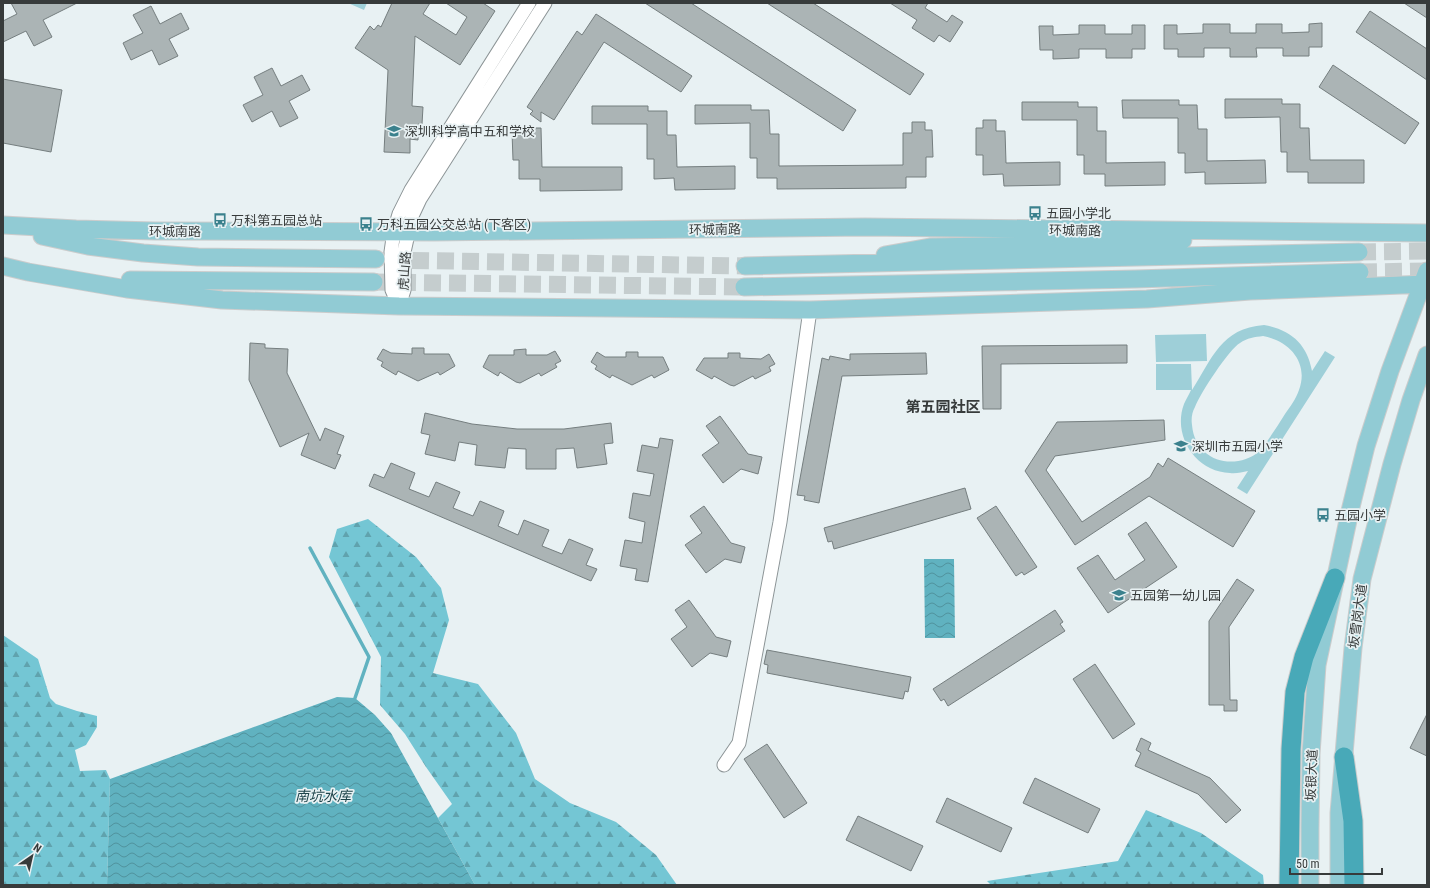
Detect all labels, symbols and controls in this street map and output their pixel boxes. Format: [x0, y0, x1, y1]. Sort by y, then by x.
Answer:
school or university icon: 深圳科学高中五和学校 [386, 123, 402, 139]
place label: 深圳科学高中五和学校 [405, 124, 535, 139]
bus stop icon: 五园小学北 [1027, 205, 1043, 221]
place label: 五园小学北 [1046, 206, 1111, 221]
bus stop icon: 万科第五园总站 [212, 212, 228, 228]
place label: 万科第五园总站 [231, 213, 322, 228]
bus stop icon: 万科五园公交总站 (下客区) [358, 216, 374, 232]
place label: 万科五园公交总站 (下客区) [377, 217, 531, 232]
street label: 环城南路 [689, 222, 741, 237]
street label: 环城南路 [1049, 223, 1101, 238]
street label: 环城南路 [149, 224, 201, 239]
street label: 虎山路 [396, 251, 413, 291]
district label: 第五园社区 [905, 398, 981, 416]
school or university icon: 深圳市五园小学 [1173, 438, 1189, 454]
place label: 深圳市五园小学 [1192, 439, 1283, 454]
bus stop icon: 五园小学 [1315, 507, 1331, 523]
place label: 五园小学 [1334, 508, 1386, 523]
street label: 坂雪岗大道 [1346, 583, 1369, 649]
school or university icon: 五园第一幼儿园 [1111, 587, 1127, 603]
place label: 五园第一幼儿园 [1130, 588, 1221, 603]
street label: 坂银大道 [1303, 749, 1320, 801]
water label: 南坑水库 [295, 788, 353, 804]
north arrow [12, 836, 52, 876]
text: N [31, 841, 44, 856]
scale bar [1290, 850, 1382, 876]
text: 50 m [1296, 857, 1320, 871]

